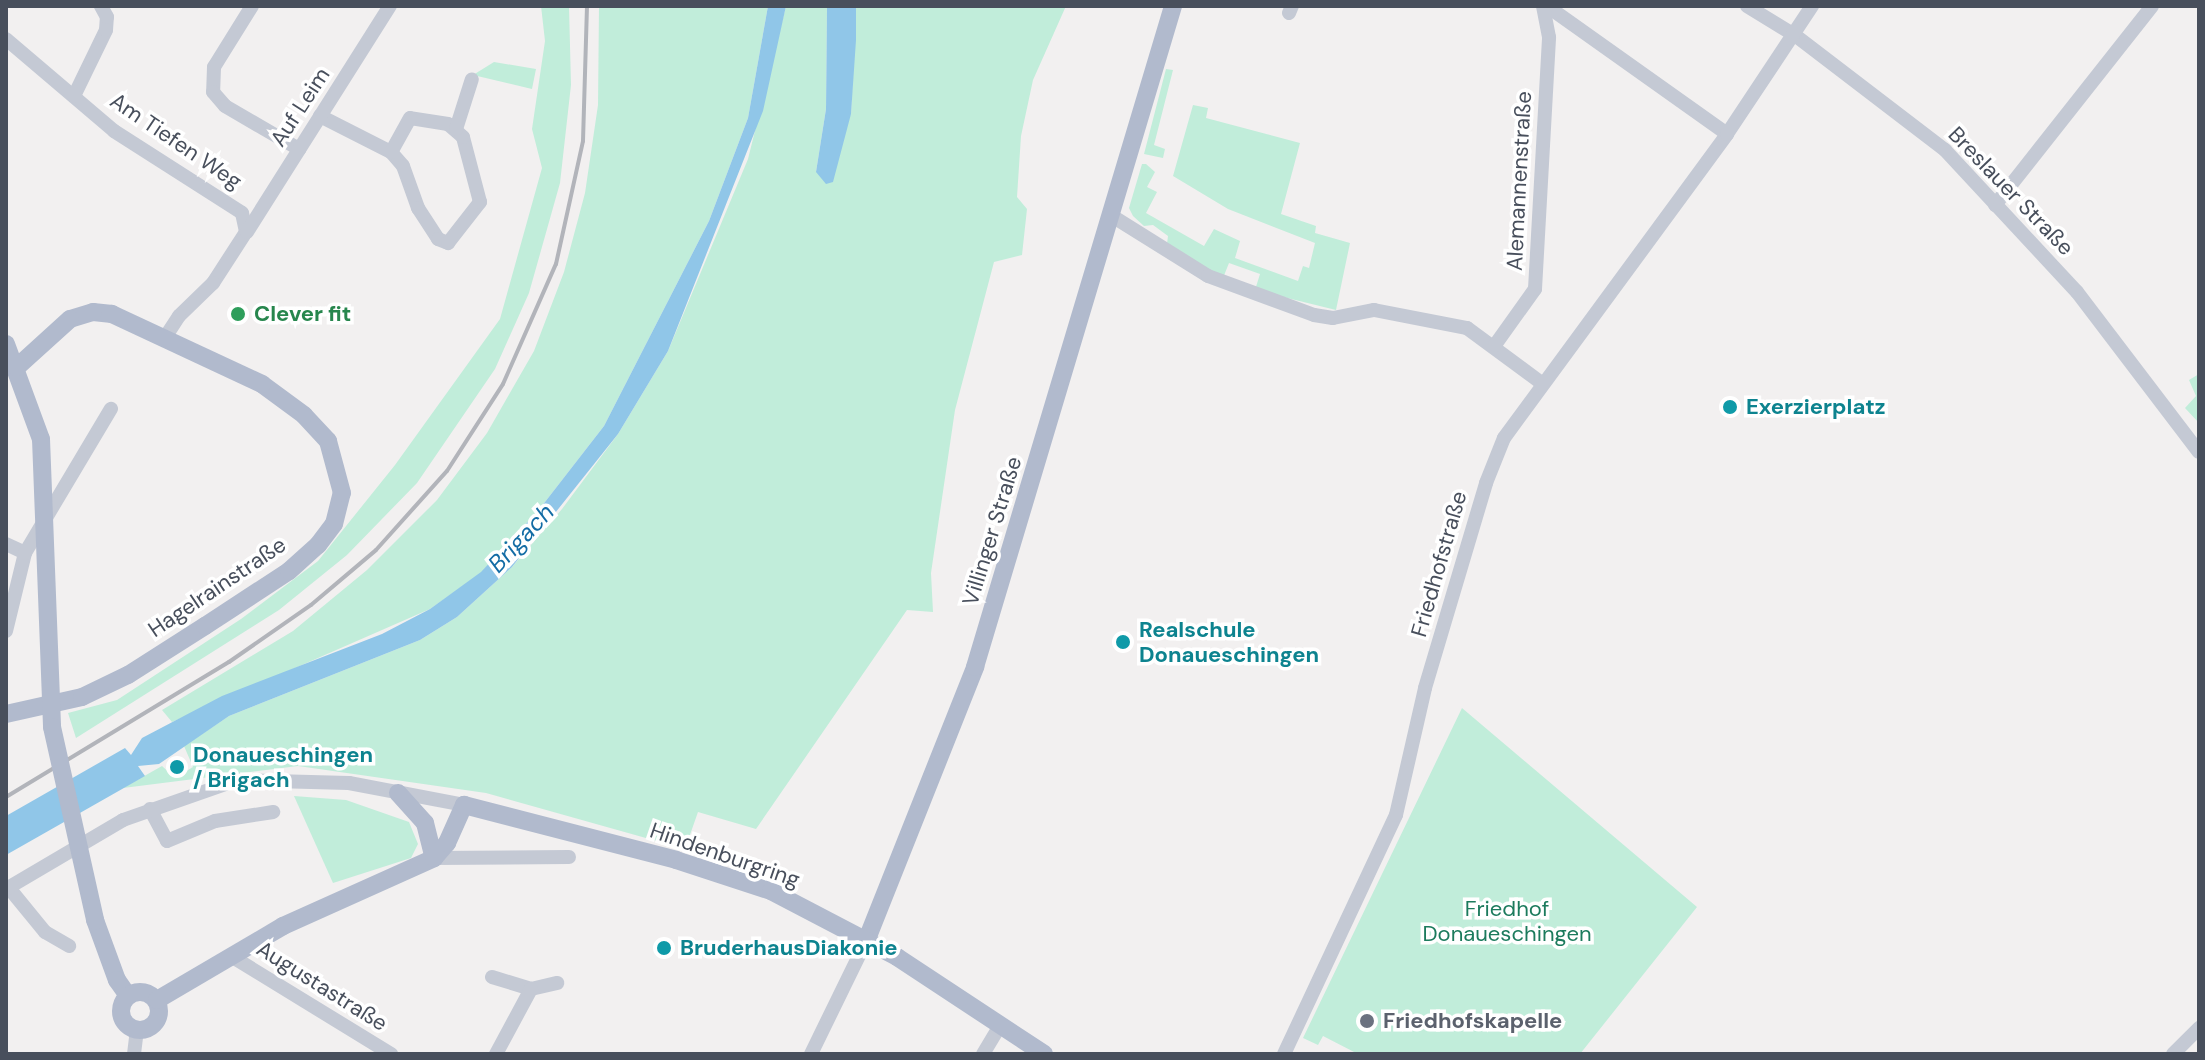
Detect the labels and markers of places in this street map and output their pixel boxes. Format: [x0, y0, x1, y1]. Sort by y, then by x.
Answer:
place label: Clever fit [254, 301, 351, 327]
marker: Clever fit [229, 305, 247, 323]
place label: Exerzierplatz [1746, 394, 1885, 420]
marker: Exerzierplatz [1721, 398, 1739, 416]
place label: Realschule Donaueschingen [1139, 616, 1319, 668]
marker: Realschule Donaueschingen [1114, 633, 1132, 651]
place label: Donaueschingen / Brigach [193, 741, 373, 792]
marker: Donaueschingen / Brigach [168, 758, 186, 776]
place label: BruderhausDiakonie [680, 935, 898, 961]
marker: BruderhausDiakonie [655, 939, 673, 957]
place label: Friedhofskapelle [1383, 1008, 1562, 1034]
marker: Friedhofskapelle [1358, 1012, 1376, 1030]

